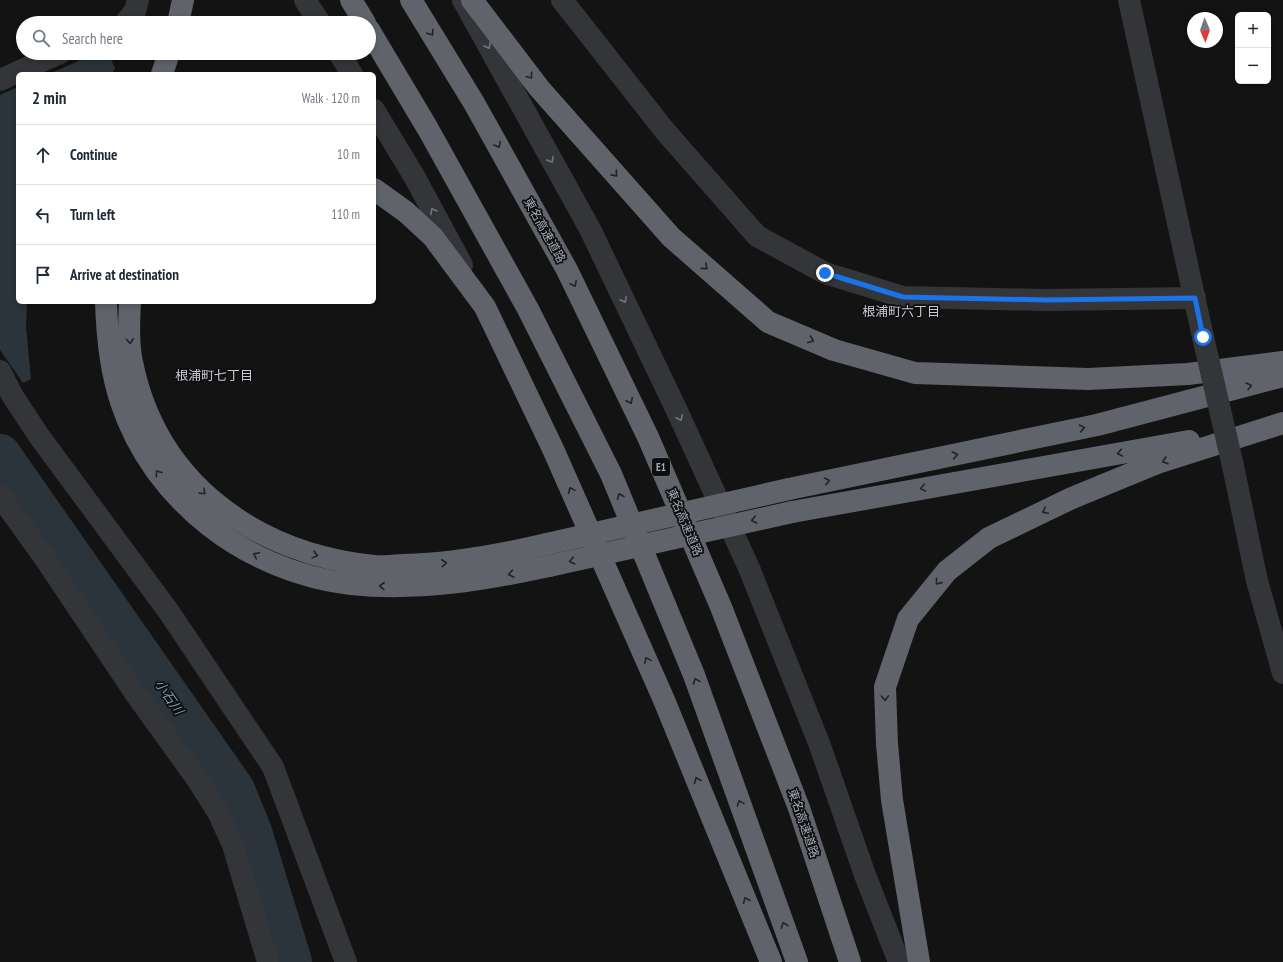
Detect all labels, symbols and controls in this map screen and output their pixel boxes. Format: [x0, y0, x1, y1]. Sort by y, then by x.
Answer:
north arrow [1187, 12, 1223, 48]
map controls [1235, 12, 1271, 84]
button: + [1235, 12, 1271, 48]
search box [16, 16, 376, 60]
icon: search [30, 27, 52, 49]
text: Search here [62, 29, 123, 48]
one-way arrow [427, 29, 434, 36]
one-way arrow [484, 42, 491, 50]
button: − [1235, 48, 1271, 84]
one-way arrow [525, 71, 532, 78]
text: 2 min [32, 87, 66, 109]
text: Walk · 120 m [302, 90, 360, 107]
one-way arrow [493, 141, 500, 148]
icon: ahead [32, 144, 54, 166]
text: Continue [70, 145, 117, 164]
text: 10 m [337, 146, 360, 163]
one-way arrow [547, 156, 554, 163]
one-way arrow [611, 169, 618, 177]
street label: 東名高速道路 [521, 195, 569, 265]
icon: left [32, 204, 54, 226]
text: Turn left [70, 205, 115, 224]
text: 110 m [331, 206, 360, 223]
one-way arrow [430, 208, 437, 215]
one-way arrow [701, 262, 708, 269]
icon: arrive [32, 264, 54, 286]
route end [816, 264, 834, 282]
text: Arrive at destination [70, 265, 179, 284]
one-way arrow [569, 279, 577, 287]
one-way arrow [619, 296, 627, 304]
district label: 根浦町六丁目 [862, 303, 940, 320]
route start [1194, 328, 1212, 346]
one-way arrow [807, 336, 814, 344]
one-way arrow [125, 338, 134, 344]
district label: 根浦町七丁目 [175, 367, 253, 384]
one-way arrow [1245, 382, 1252, 391]
one-way arrow [625, 396, 633, 404]
one-way arrow [675, 413, 683, 421]
one-way arrow [1079, 424, 1085, 433]
one-way arrow [1117, 449, 1123, 457]
one-way arrow [952, 451, 958, 459]
one-way arrow [1162, 456, 1169, 465]
road number: E1 [652, 458, 670, 476]
one-way arrow [156, 470, 163, 477]
one-way arrow [824, 478, 831, 486]
one-way arrow [920, 484, 926, 492]
one-way arrow [568, 486, 576, 494]
street label: 東名高速道路 [664, 486, 706, 558]
one-way arrow [198, 487, 206, 495]
one-way arrow [617, 492, 625, 500]
one-way arrow [1042, 506, 1049, 514]
one-way arrow [751, 516, 757, 524]
one-way arrow [312, 551, 318, 559]
one-way arrow [253, 552, 261, 560]
one-way arrow [569, 556, 576, 564]
one-way arrow [441, 558, 447, 567]
one-way arrow [508, 570, 514, 578]
one-way arrow [935, 577, 942, 585]
one-way arrow [379, 581, 385, 590]
one-way arrow [643, 656, 651, 663]
water label: 小石川 [151, 676, 188, 719]
one-way arrow [693, 677, 701, 684]
one-way arrow [881, 695, 890, 701]
one-way arrow [693, 776, 701, 783]
street label: 東名高速道路 [785, 787, 823, 859]
one-way arrow [737, 800, 745, 807]
one-way arrow [743, 896, 751, 904]
one-way arrow [780, 922, 789, 929]

